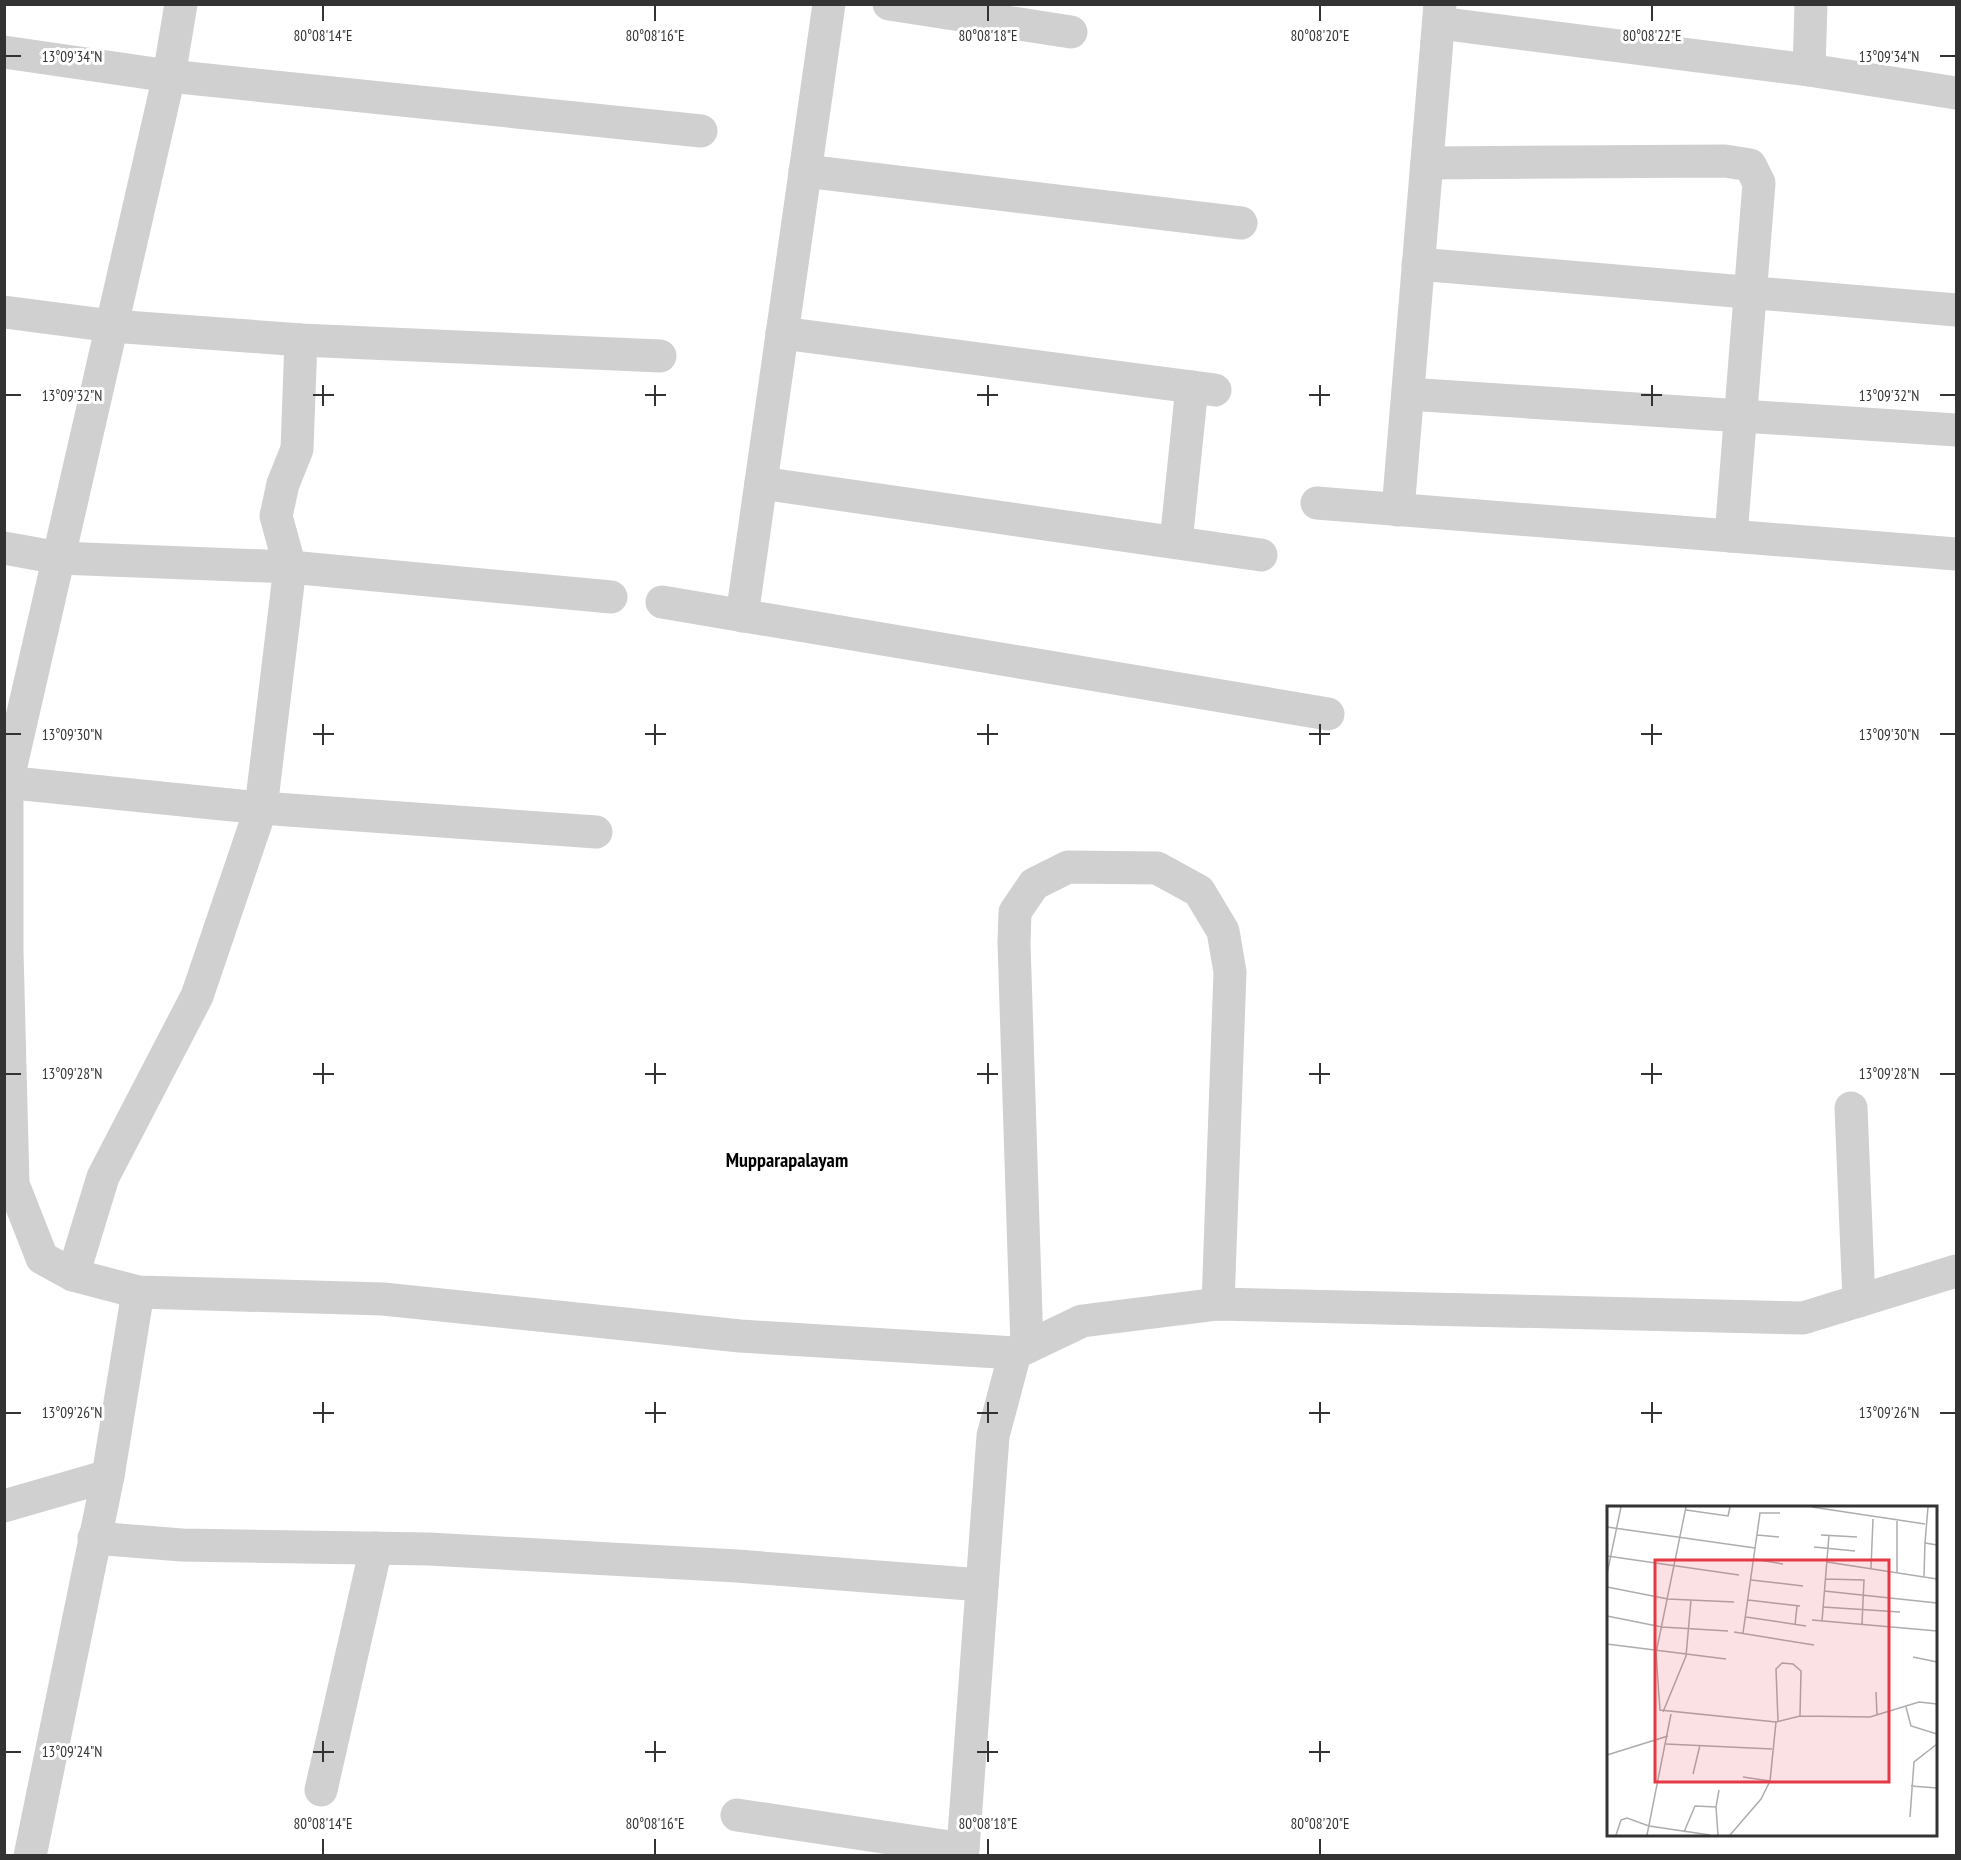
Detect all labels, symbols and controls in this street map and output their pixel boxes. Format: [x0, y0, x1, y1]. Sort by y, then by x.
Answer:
text: 80°08'14"E [293, 26, 353, 45]
text: 80°08'16"E [625, 26, 685, 45]
text: 80°08'18"E [958, 26, 1018, 45]
text: 80°08'20"E [1290, 26, 1350, 45]
text: 80°08'22"E [1622, 26, 1682, 45]
text: 13°09'34"N [42, 47, 102, 66]
text: 13°09'34"N [1859, 47, 1919, 66]
text: 13°09'32"N [42, 386, 102, 405]
text: 13°09'32"N [1859, 386, 1919, 405]
text: 13°09'30"N [42, 725, 102, 744]
text: 13°09'30"N [1859, 725, 1919, 744]
text: 13°09'28"N [42, 1064, 102, 1083]
text: 13°09'28"N [1859, 1064, 1919, 1083]
district label: Mupparapalayam [726, 1147, 848, 1173]
text: 13°09'26"N [42, 1403, 102, 1422]
text: 13°09'26"N [1859, 1403, 1919, 1422]
inset map [1607, 1506, 1937, 1836]
text: 13°09'24"N [42, 1742, 102, 1761]
text: 80°08'14"E [293, 1814, 353, 1833]
text: 80°08'16"E [625, 1814, 685, 1833]
text: 80°08'18"E [958, 1814, 1018, 1833]
text: 80°08'20"E [1290, 1814, 1350, 1833]

